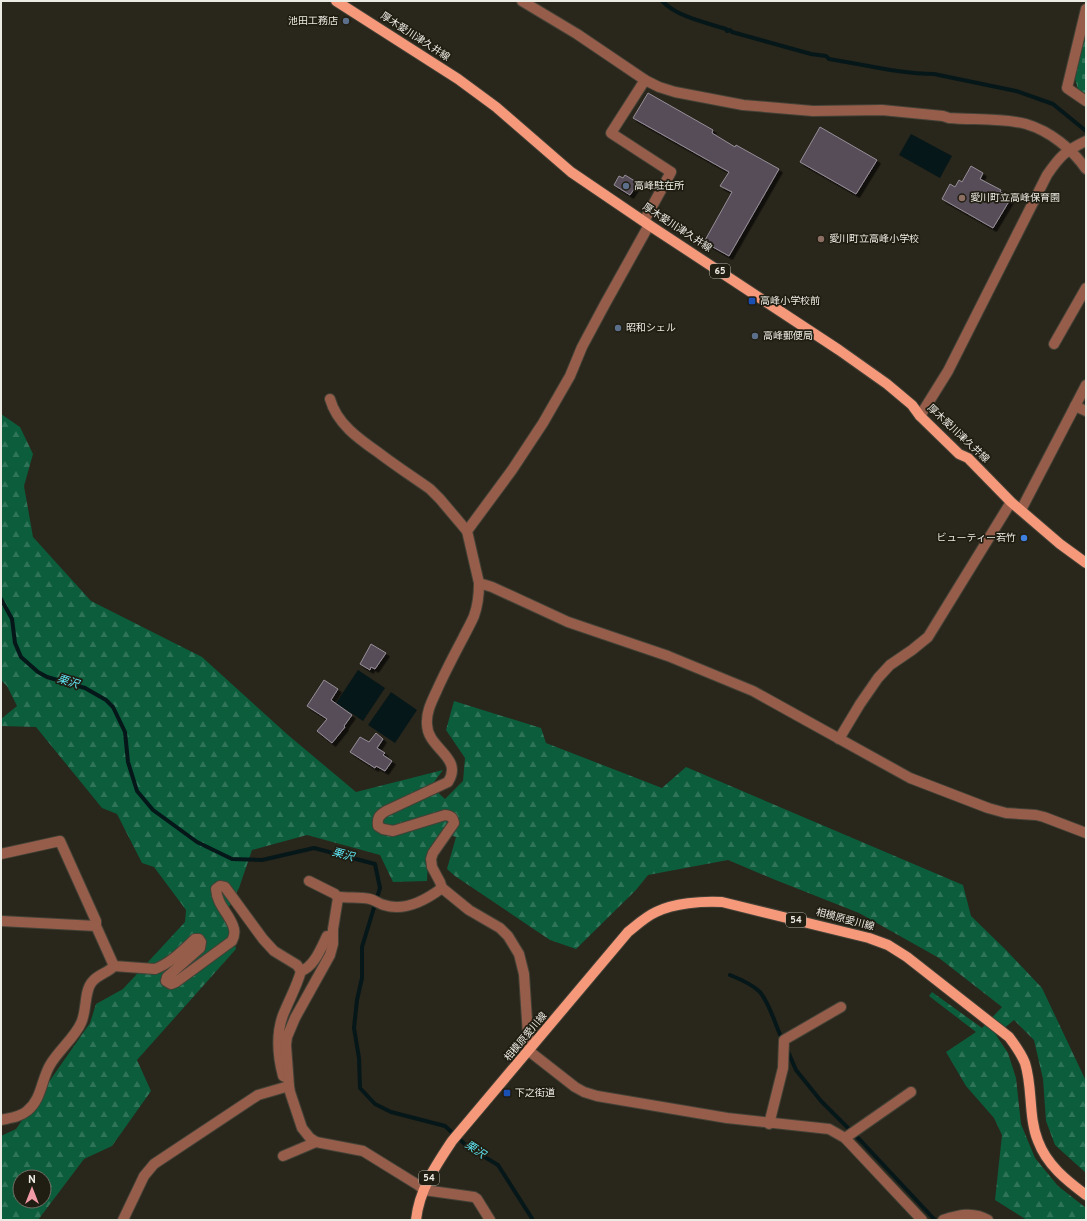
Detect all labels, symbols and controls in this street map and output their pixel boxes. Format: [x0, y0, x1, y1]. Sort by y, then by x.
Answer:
street label: 厚木愛川津久井線 [378, 10, 452, 64]
place label: 池田工務店 [288, 15, 338, 28]
marker: 池田工務店 [341, 16, 351, 26]
place label: 高峰駐在所 [634, 180, 684, 193]
marker: 高峰駐在所 [621, 181, 631, 191]
place label: 愛川町立高峰保育園 [970, 192, 1060, 205]
marker: 愛川町立高峰保育園 [957, 193, 967, 203]
street label: 厚木愛川津久井線 [640, 201, 714, 255]
place label: 愛川町立高峰小学校 [829, 233, 919, 246]
marker: 愛川町立高峰小学校 [816, 234, 826, 244]
road number: 65 [710, 264, 730, 278]
place label: 高峰小学校前 [760, 295, 820, 308]
marker: 高峰小学校前 [747, 296, 757, 306]
place label: 昭和シェル [626, 322, 676, 335]
marker: 昭和シェル [613, 323, 623, 333]
place label: 高峰郵便局 [763, 330, 813, 343]
marker: 高峰郵便局 [750, 331, 760, 341]
street label: 厚木愛川津久井線 [924, 402, 992, 466]
place label: ビューティー若竹 [937, 532, 1016, 545]
marker: ビューティー若竹 [1019, 533, 1029, 543]
water label: 栗沢 [55, 672, 83, 693]
water label: 栗沢 [331, 845, 357, 865]
street label: 相模原愛川線 [814, 906, 876, 934]
road number: 54 [786, 913, 806, 927]
street label: 相模原愛川線 [502, 1010, 550, 1064]
place label: 下之街道 [515, 1087, 555, 1100]
marker: 下之街道 [502, 1088, 512, 1098]
water label: 栗沢 [462, 1138, 490, 1163]
north arrow [12, 1169, 52, 1209]
road number: 54 [419, 1171, 439, 1185]
text: N [28, 1173, 36, 1187]

